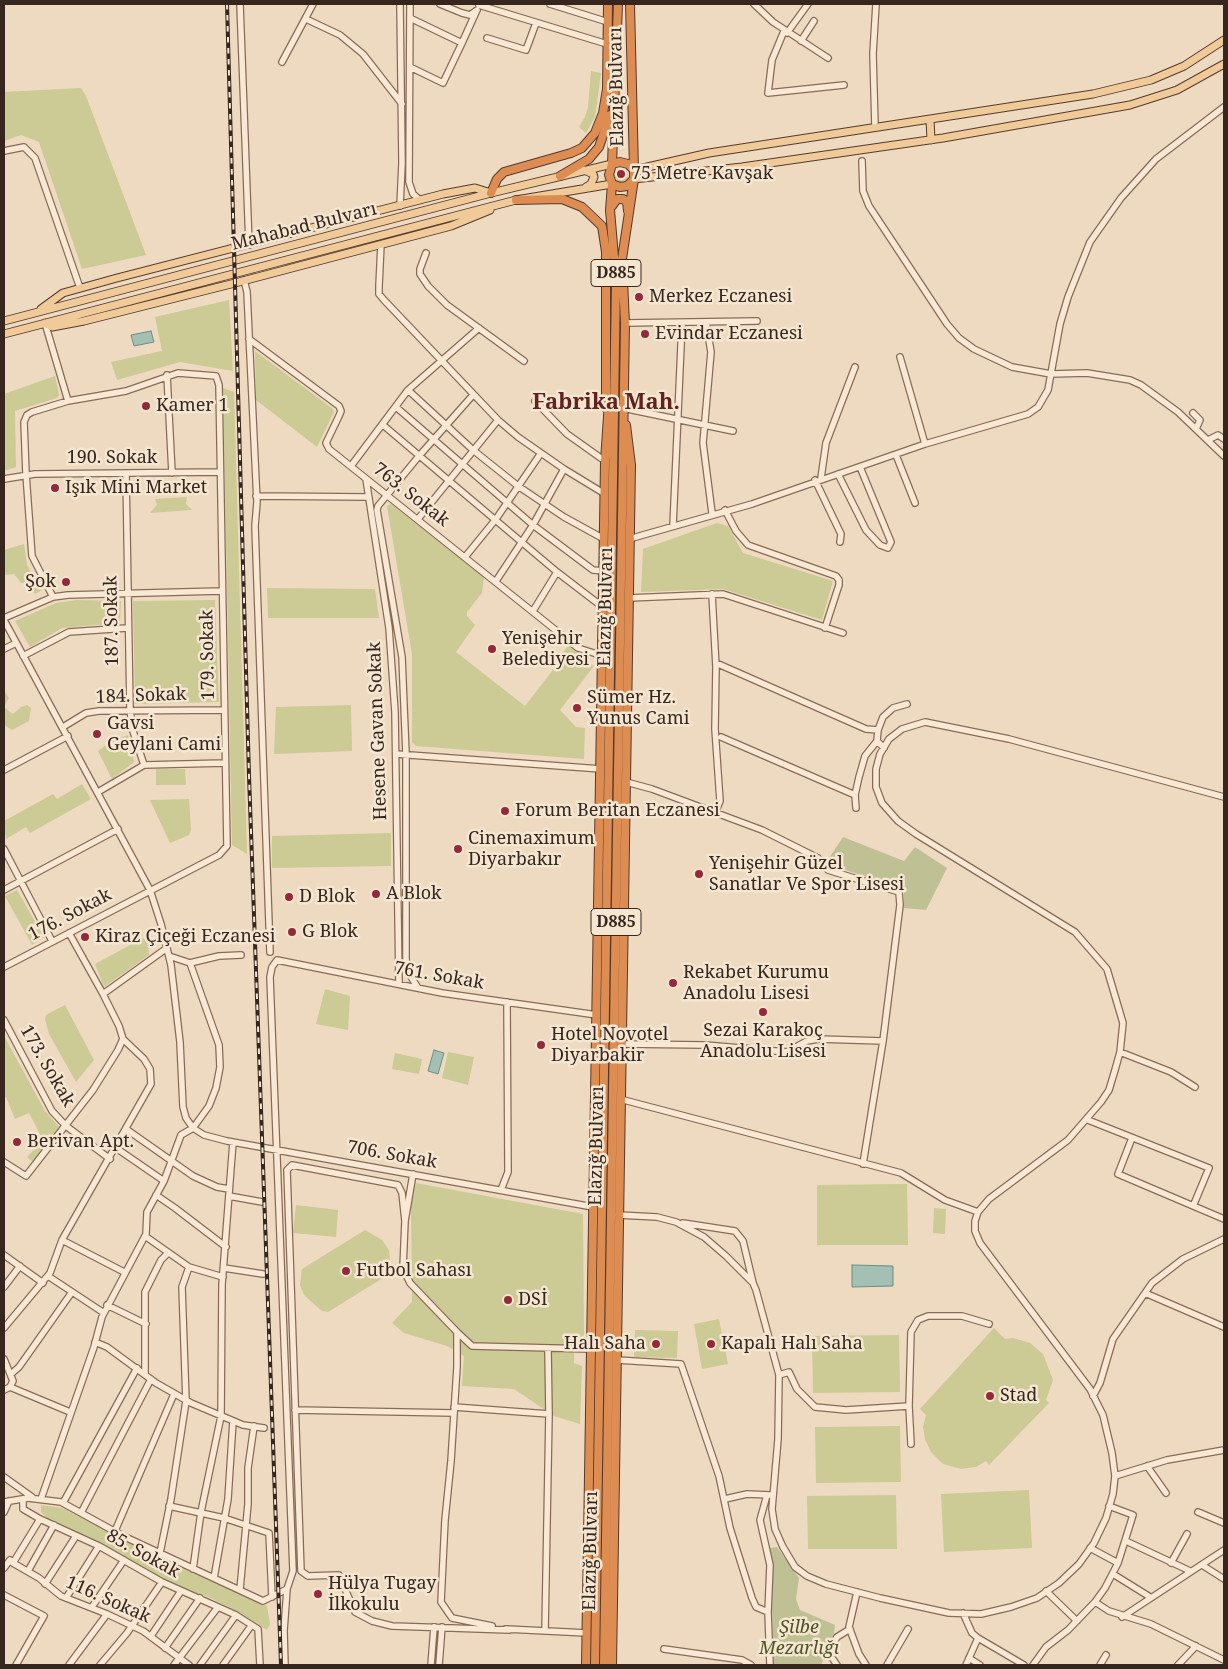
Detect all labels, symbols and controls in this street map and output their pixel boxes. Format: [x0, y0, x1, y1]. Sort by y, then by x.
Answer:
street label: Elazığ Bulvarı [605, 27, 629, 147]
place label: 75 Metre Kavşak [631, 163, 773, 185]
marker: 75 Metre Kavşak [615, 168, 627, 180]
street label: Mahabad Bulvarı [229, 198, 379, 256]
road number: D885 [591, 260, 641, 286]
place label: Merkez Eczanesi [649, 286, 792, 308]
marker: Merkez Eczanesi [633, 291, 645, 303]
place label: Evindar Eczanesi [655, 323, 803, 345]
marker: Evindar Eczanesi [639, 328, 651, 340]
district label: Fabrika Mah. [532, 390, 680, 416]
place label: Kamer 1 [156, 395, 229, 417]
marker: Kamer 1 [140, 400, 152, 412]
street label: 190. Sokak [67, 447, 157, 469]
street label: 763. Sokak [369, 459, 453, 531]
place label: Işık Mini Market [65, 477, 207, 499]
marker: Işık Mini Market [49, 482, 61, 494]
street label: Elazığ Bulvarı [594, 547, 618, 667]
place label: Şok [25, 571, 56, 593]
street label: 187. Sokak [100, 575, 124, 667]
marker: Şok [60, 576, 72, 588]
street label: 179. Sokak [196, 609, 220, 701]
place label: Yenişehir Belediyesi [502, 628, 589, 670]
street label: Hesene Gavan Sokak [364, 641, 392, 821]
marker: Yenişehir Belediyesi [486, 643, 498, 655]
street label: 184. Sokak [95, 684, 187, 708]
place label: Sümer Hz. Yunus Cami [587, 687, 689, 730]
marker: Sümer Hz. Yunus Cami [571, 702, 583, 714]
place label: Gavsi Geylani Cami [107, 713, 221, 756]
marker: Gavsi Geylani Cami [91, 728, 103, 740]
place label: Forum Beritan Eczanesi [515, 800, 720, 822]
marker: Forum Beritan Eczanesi [499, 805, 511, 817]
place label: Cinemaximum Diyarbakır [468, 828, 595, 871]
marker: Cinemaximum Diyarbakır [452, 843, 464, 855]
place label: Yenişehir Güzel Sanatlar Ve Spor Lisesi [709, 853, 904, 896]
marker: Yenişehir Güzel Sanatlar Ve Spor Lisesi [693, 868, 705, 880]
place label: A Blok [386, 883, 442, 905]
street label: 176. Sokak [25, 884, 115, 946]
place label: D Blok [299, 886, 355, 908]
marker: A Blok [370, 888, 382, 900]
marker: D Blok [283, 891, 295, 903]
road number: D885 [591, 909, 641, 936]
place label: G Blok [302, 921, 358, 943]
place label: Kiraz Çiçeği Eczanesi [95, 926, 275, 948]
marker: G Blok [286, 926, 298, 938]
marker: Kiraz Çiçeği Eczanesi [79, 931, 91, 943]
street label: 761. Sokak [392, 957, 486, 995]
place label: Rekabet Kurumu Anadolu Lisesi [683, 962, 829, 1004]
marker: Rekabet Kurumu Anadolu Lisesi [667, 977, 679, 989]
marker: Sezai Karakoç Anadolu Lisesi [757, 1006, 769, 1018]
place label: Sezai Karakoç Anadolu Lisesi [700, 1020, 826, 1062]
street label: 173. Sokak [15, 1021, 79, 1111]
place label: Hotel Novotel Diyarbakir [551, 1024, 668, 1066]
marker: Hotel Novotel Diyarbakir [535, 1039, 547, 1051]
street label: Elazığ Bulvarı [585, 1086, 609, 1206]
place label: Berivan Apt. [27, 1131, 134, 1153]
marker: Berivan Apt. [11, 1136, 23, 1148]
street label: 706. Sokak [345, 1136, 439, 1174]
place label: Futbol Sahası [356, 1260, 471, 1282]
marker: Futbol Sahası [340, 1265, 352, 1277]
place label: DSİ [518, 1289, 547, 1311]
marker: DSİ [502, 1294, 514, 1306]
place label: Halı Saha [564, 1333, 646, 1355]
place label: Kapalı Halı Saha [721, 1333, 863, 1355]
marker: Halı Saha [650, 1338, 662, 1350]
marker: Kapalı Halı Saha [705, 1338, 717, 1350]
place label: Stad [1000, 1385, 1037, 1407]
marker: Stad [984, 1390, 996, 1402]
street label: Elazığ Bulvarı [579, 1491, 603, 1611]
street label: 85. Sokak [102, 1525, 184, 1583]
street label: 116. Sokak [62, 1572, 154, 1628]
place label: Hülya Tugay İlkokulu [328, 1573, 436, 1616]
marker: Hülya Tugay İlkokulu [312, 1588, 324, 1600]
park label: Şilbe Mezarlığı [759, 1617, 839, 1660]

